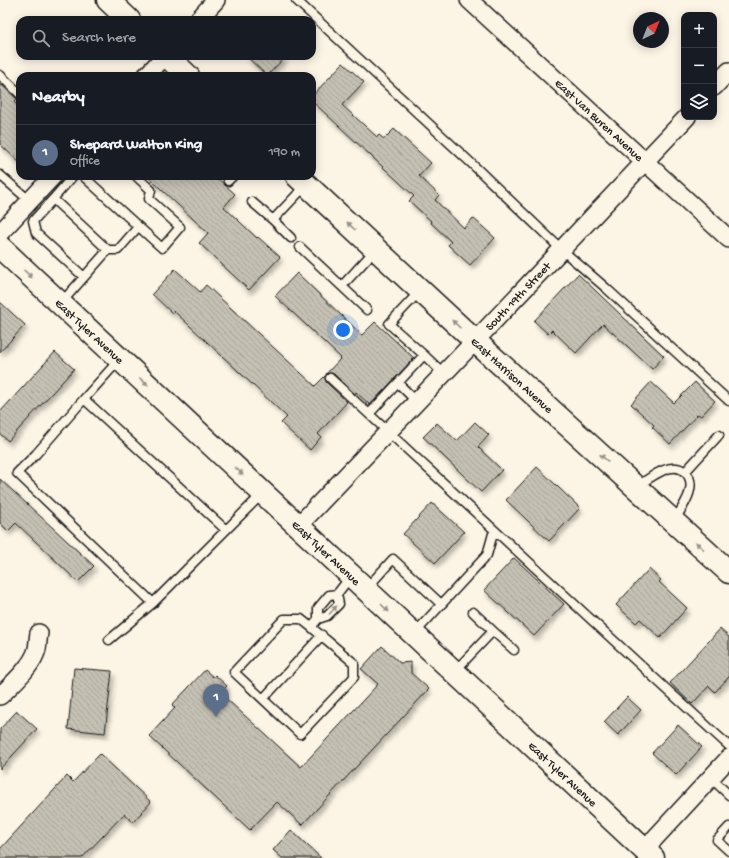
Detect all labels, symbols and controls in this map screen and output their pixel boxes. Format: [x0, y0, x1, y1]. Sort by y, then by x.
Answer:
north arrow [633, 12, 669, 48]
map controls [681, 12, 717, 120]
button: + [681, 12, 717, 48]
search box [16, 16, 316, 60]
icon: search [30, 27, 52, 49]
text: Search here [62, 29, 136, 47]
button: − [681, 48, 717, 84]
street label: East Van Buren Avenue [551, 77, 646, 166]
button: layers [681, 84, 717, 120]
text: Nearby [32, 88, 85, 108]
text: Shepard Walton King [70, 136, 202, 154]
text: 1 [42, 145, 48, 160]
text: 190 m [269, 145, 300, 160]
text: Office [70, 154, 100, 169]
one-way arrow [346, 222, 355, 231]
street label: South 19th Street [483, 260, 555, 334]
one-way arrow [24, 269, 33, 278]
street label: East Tyler Avenue [51, 297, 126, 369]
one-way arrow [451, 319, 461, 328]
your location [333, 320, 353, 340]
street label: East Harrison Avenue [467, 335, 555, 418]
one-way arrow [139, 377, 149, 387]
one-way arrow [599, 454, 609, 463]
one-way arrow [234, 466, 243, 475]
street label: East Tyler Avenue [288, 518, 363, 590]
one-way arrow [695, 541, 705, 551]
one-way arrow [379, 603, 390, 612]
one-way arrow [329, 605, 338, 615]
pin: 1 [203, 684, 229, 717]
street label: East Tyler Avenue [524, 740, 599, 811]

